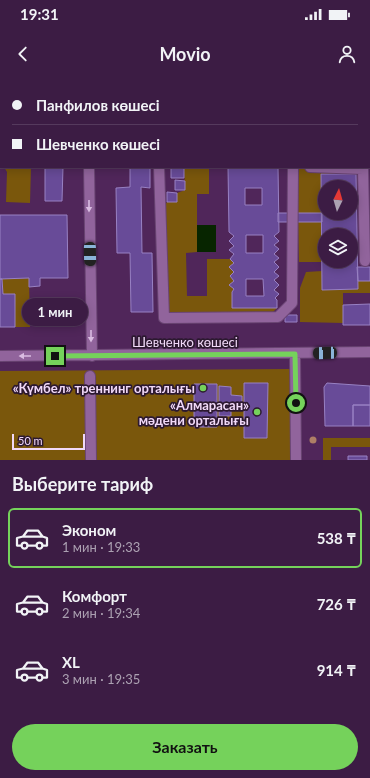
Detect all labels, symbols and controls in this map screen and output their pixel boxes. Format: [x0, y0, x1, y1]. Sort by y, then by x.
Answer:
text: 19:31 [20, 5, 59, 23]
icon: back [12, 43, 34, 65]
text: Movio [159, 43, 211, 65]
icon: person [336, 43, 358, 65]
text: Панфилов көшесі [36, 96, 160, 114]
text: Шевченко көшесі [36, 135, 160, 153]
north arrow [318, 180, 358, 220]
map controls [318, 180, 358, 268]
one-way arrow [86, 200, 92, 213]
button: layers [318, 228, 358, 268]
car [84, 242, 96, 266]
callout: 1 мин [22, 298, 88, 326]
text: 1 мин [38, 304, 73, 320]
one-way arrow [88, 330, 94, 343]
street label: Шевченко көшесі [132, 334, 238, 350]
route end [46, 347, 64, 365]
car [313, 347, 337, 359]
one-way arrow [18, 353, 31, 359]
place label: «Күмбел» треннинг орталығы [13, 380, 195, 396]
marker: «Күмбел» треннинг орталығы [198, 383, 208, 393]
route start [287, 394, 305, 412]
place label: «Алмарасан» мәдени орталығы [139, 397, 249, 428]
marker: «Алмарасан» мәдени орталығы [252, 407, 262, 417]
scale bar [12, 432, 85, 451]
text: 50 m [18, 434, 43, 447]
text: Выберите тариф [12, 473, 153, 495]
icon: car [14, 520, 50, 556]
text: Эконом [62, 521, 116, 539]
text: 538 ₸ [317, 529, 356, 547]
text: 1 мин · 19:33 [62, 539, 140, 555]
icon: car [14, 586, 50, 622]
text: Комфорт [62, 587, 127, 605]
text: 726 ₸ [317, 595, 356, 613]
text: 2 мин · 19:34 [62, 605, 140, 621]
icon: car [14, 652, 50, 688]
text: XL [62, 653, 80, 671]
text: 914 ₸ [317, 661, 356, 679]
text: 3 мин · 19:35 [62, 671, 140, 687]
button: Заказать [12, 724, 358, 770]

